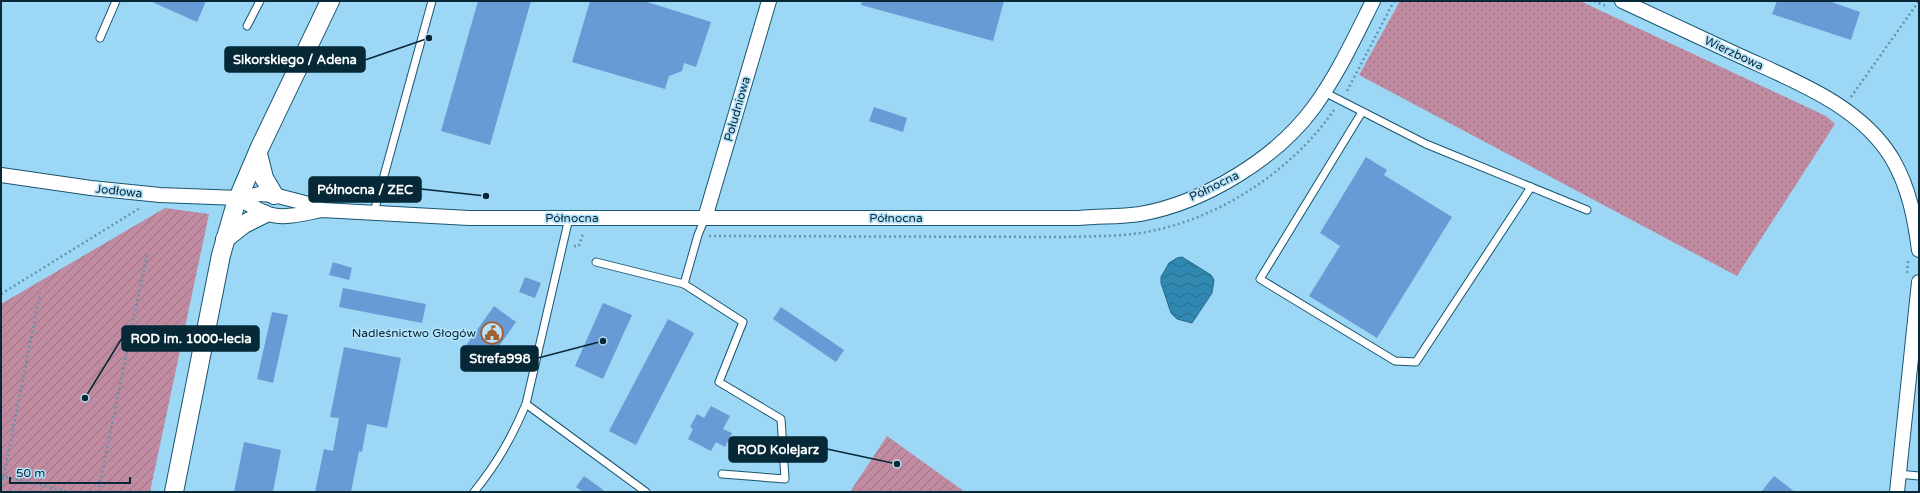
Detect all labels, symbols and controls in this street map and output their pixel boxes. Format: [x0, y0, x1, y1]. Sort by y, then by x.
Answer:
street label: Wierzbowa [1702, 33, 1766, 73]
callout: Sikorskiego / Adena [225, 47, 365, 72]
text: Sikorskiego / Adena [233, 52, 357, 68]
street label: Południowa [721, 75, 753, 143]
street label: Północna [1187, 168, 1241, 204]
callout: Północna / ZEC [309, 177, 421, 202]
street label: Jodłowa [95, 182, 143, 200]
text: Północna / ZEC [317, 182, 413, 198]
street label: Północna [545, 211, 599, 225]
street label: Północna [869, 211, 923, 225]
public building icon: Nadleśnictwo Głogów [479, 320, 505, 346]
callout: ROD im. 1000-lecia [122, 326, 259, 351]
place label: Nadleśnictwo Głogów [352, 326, 476, 340]
text: ROD im. 1000-lecia [131, 331, 251, 347]
callout: Strefa998 [461, 346, 538, 371]
text: Strefa998 [469, 351, 531, 367]
callout: ROD Kolejarz [729, 437, 827, 462]
text: ROD Kolejarz [737, 442, 820, 458]
scale bar [10, 459, 130, 485]
text: 50 m [16, 466, 45, 480]

